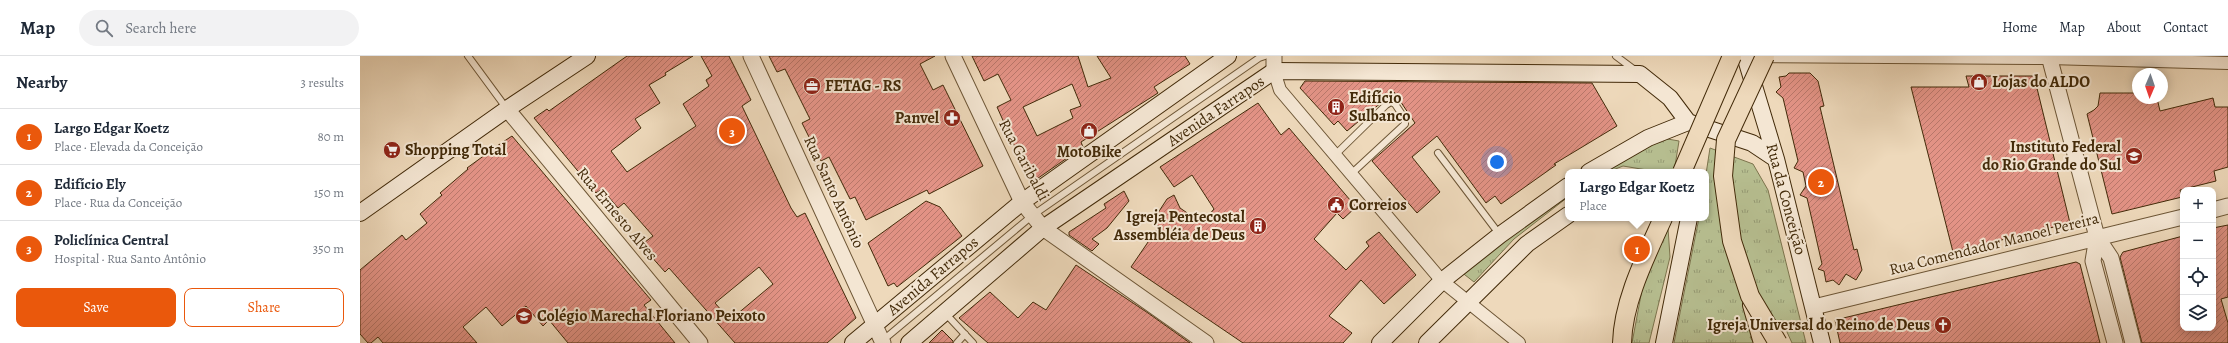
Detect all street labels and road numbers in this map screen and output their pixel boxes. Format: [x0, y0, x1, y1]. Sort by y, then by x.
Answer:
street label: Avenida Farrapos [1162, 70, 1269, 152]
street label: Rua Garibaldi [993, 115, 1055, 205]
street label: Rua Santo Antônio [798, 132, 870, 252]
street label: Rua da Conceição [1761, 141, 1811, 257]
street label: Rua Ernesto Alves [571, 163, 663, 265]
street label: Rua Comendador Manoel Pereira [1887, 207, 2102, 281]
street label: Avenida Farrapos [882, 231, 983, 321]

